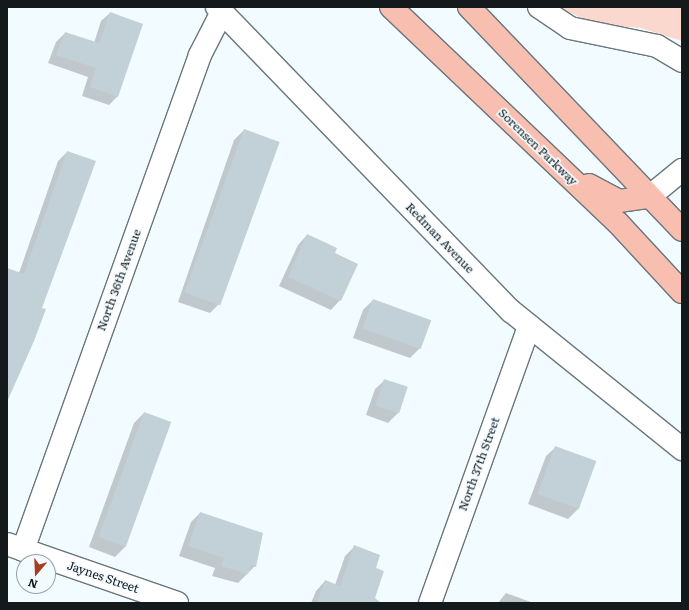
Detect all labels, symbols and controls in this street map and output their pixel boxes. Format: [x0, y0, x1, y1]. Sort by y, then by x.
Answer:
street label: Sorensen Parkway [495, 106, 581, 188]
street label: Redman Avenue [403, 200, 477, 276]
street label: North 36th Avenue [94, 227, 144, 333]
street label: North 37th Street [455, 415, 503, 513]
north arrow [16, 554, 56, 594]
street label: Jaynes Street [65, 558, 141, 596]
text: N [25, 575, 39, 593]

